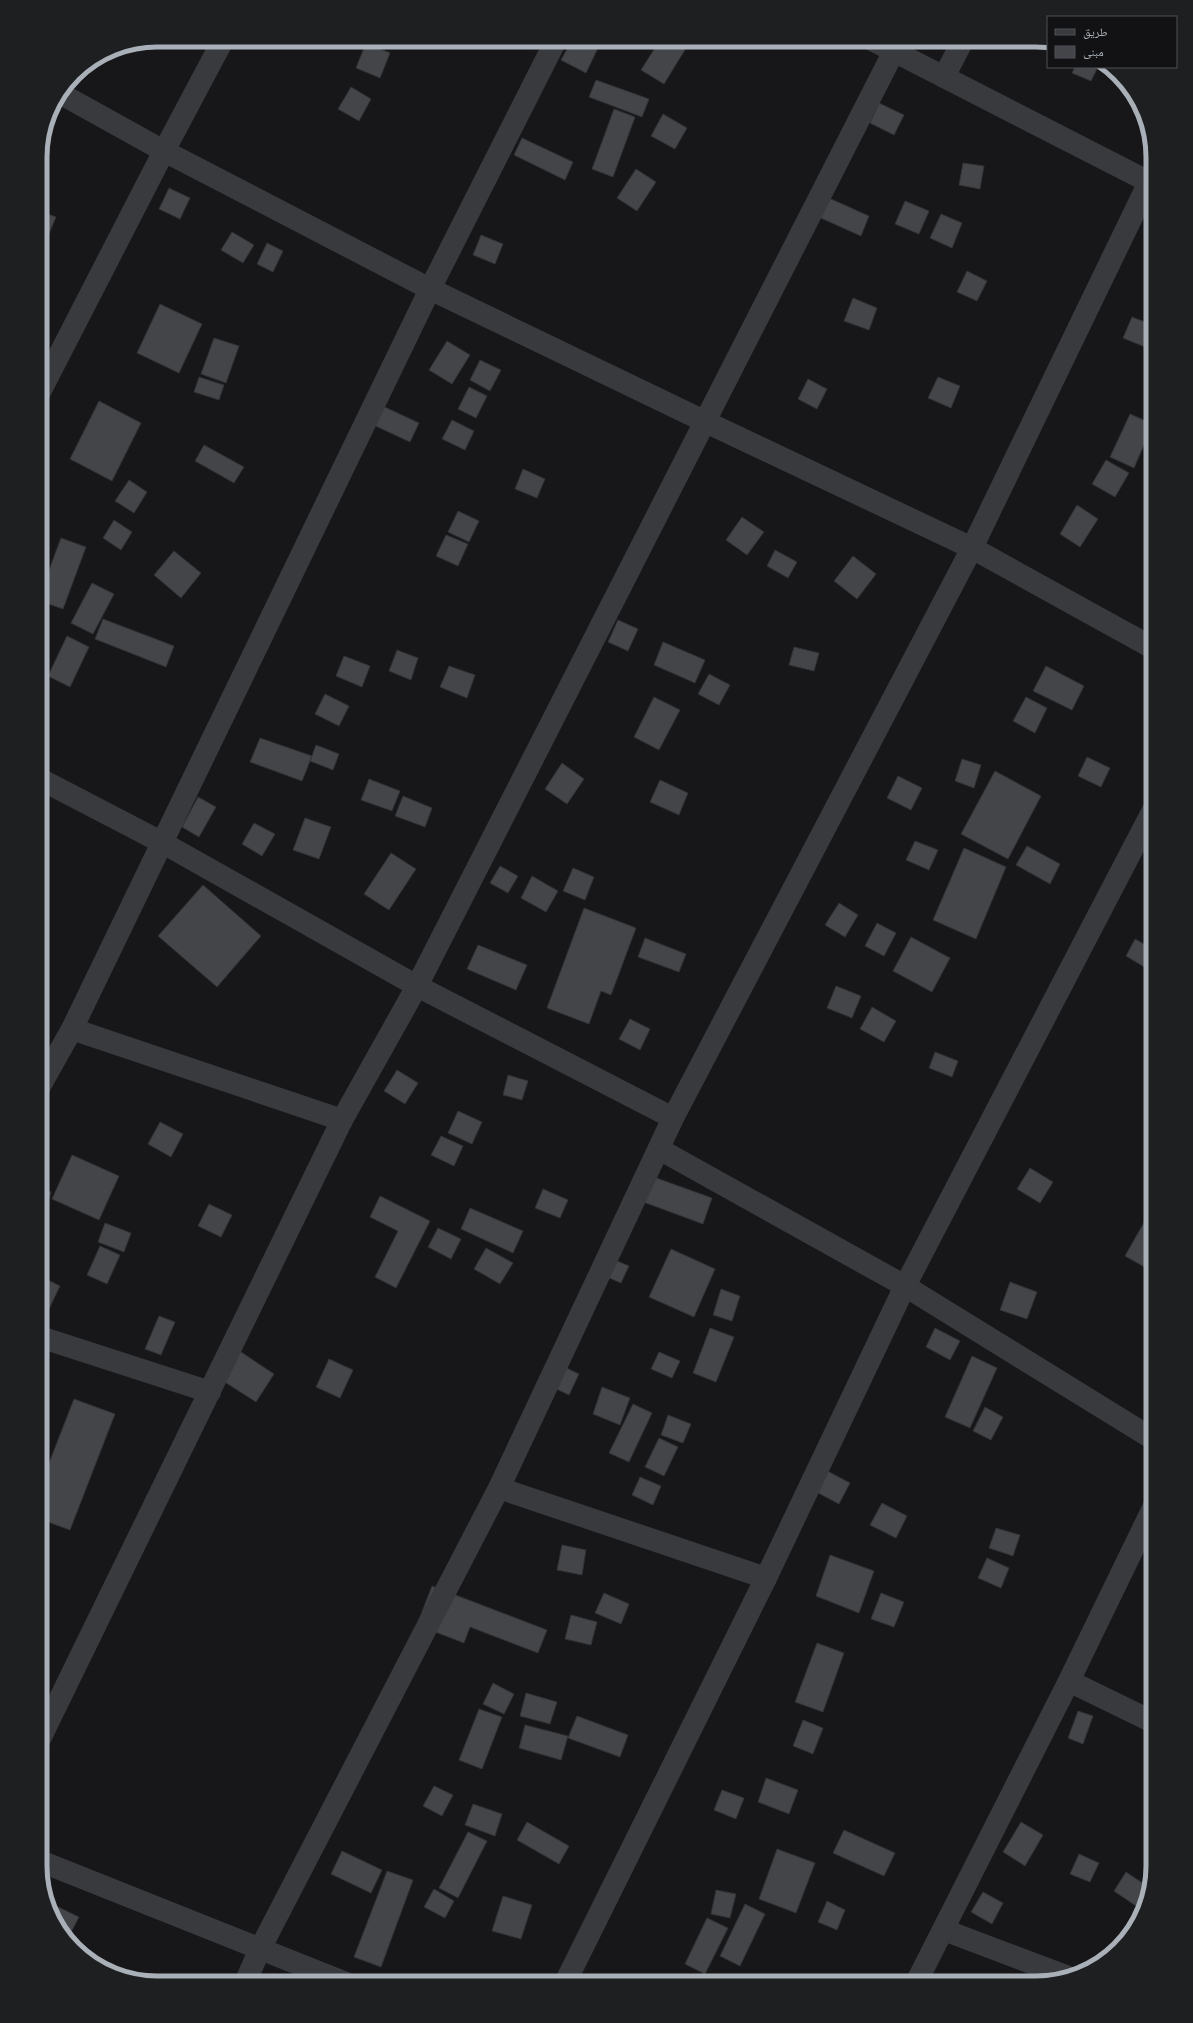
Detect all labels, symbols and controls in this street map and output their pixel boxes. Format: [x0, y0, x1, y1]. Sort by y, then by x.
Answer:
legend [1047, 16, 1177, 68]
text: طريق [1083, 24, 1108, 39]
text: مبنى [1083, 44, 1104, 59]

